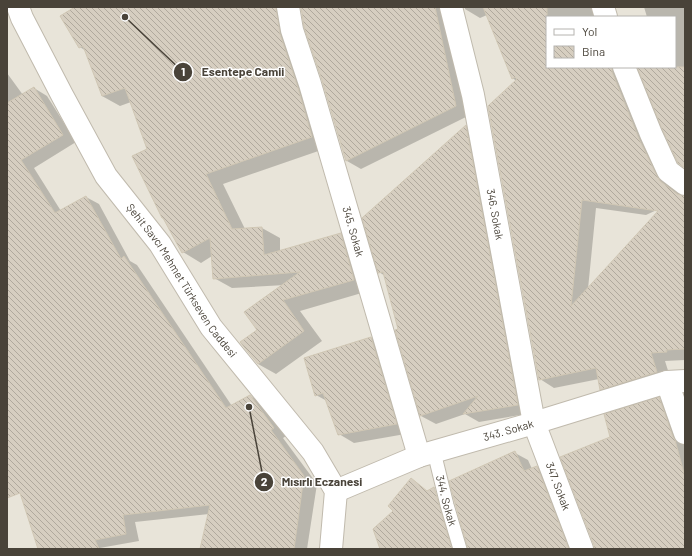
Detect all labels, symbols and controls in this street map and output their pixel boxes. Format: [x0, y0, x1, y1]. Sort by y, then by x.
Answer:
legend [546, 16, 676, 68]
text: Yol [582, 24, 597, 38]
text: Bina [582, 44, 605, 58]
callout: Esentepe Camii [173, 60, 292, 84]
text: 1 [181, 64, 185, 78]
text: Esentepe Camii [202, 64, 284, 78]
street label: 346. Sokak [485, 188, 507, 241]
street label: Şehit Savcı Mehmet Türkseven Caddesi [124, 201, 240, 360]
street label: 345. Sokak [340, 205, 367, 258]
street label: 343. Sokak [482, 416, 535, 443]
street label: 347. Sokak [544, 460, 574, 512]
callout: Mısırlı Eczanesi [254, 470, 370, 494]
text: 2 [261, 474, 268, 488]
text: Mısırlı Eczanesi [282, 474, 362, 488]
street label: 344. Sokak [434, 474, 460, 528]

